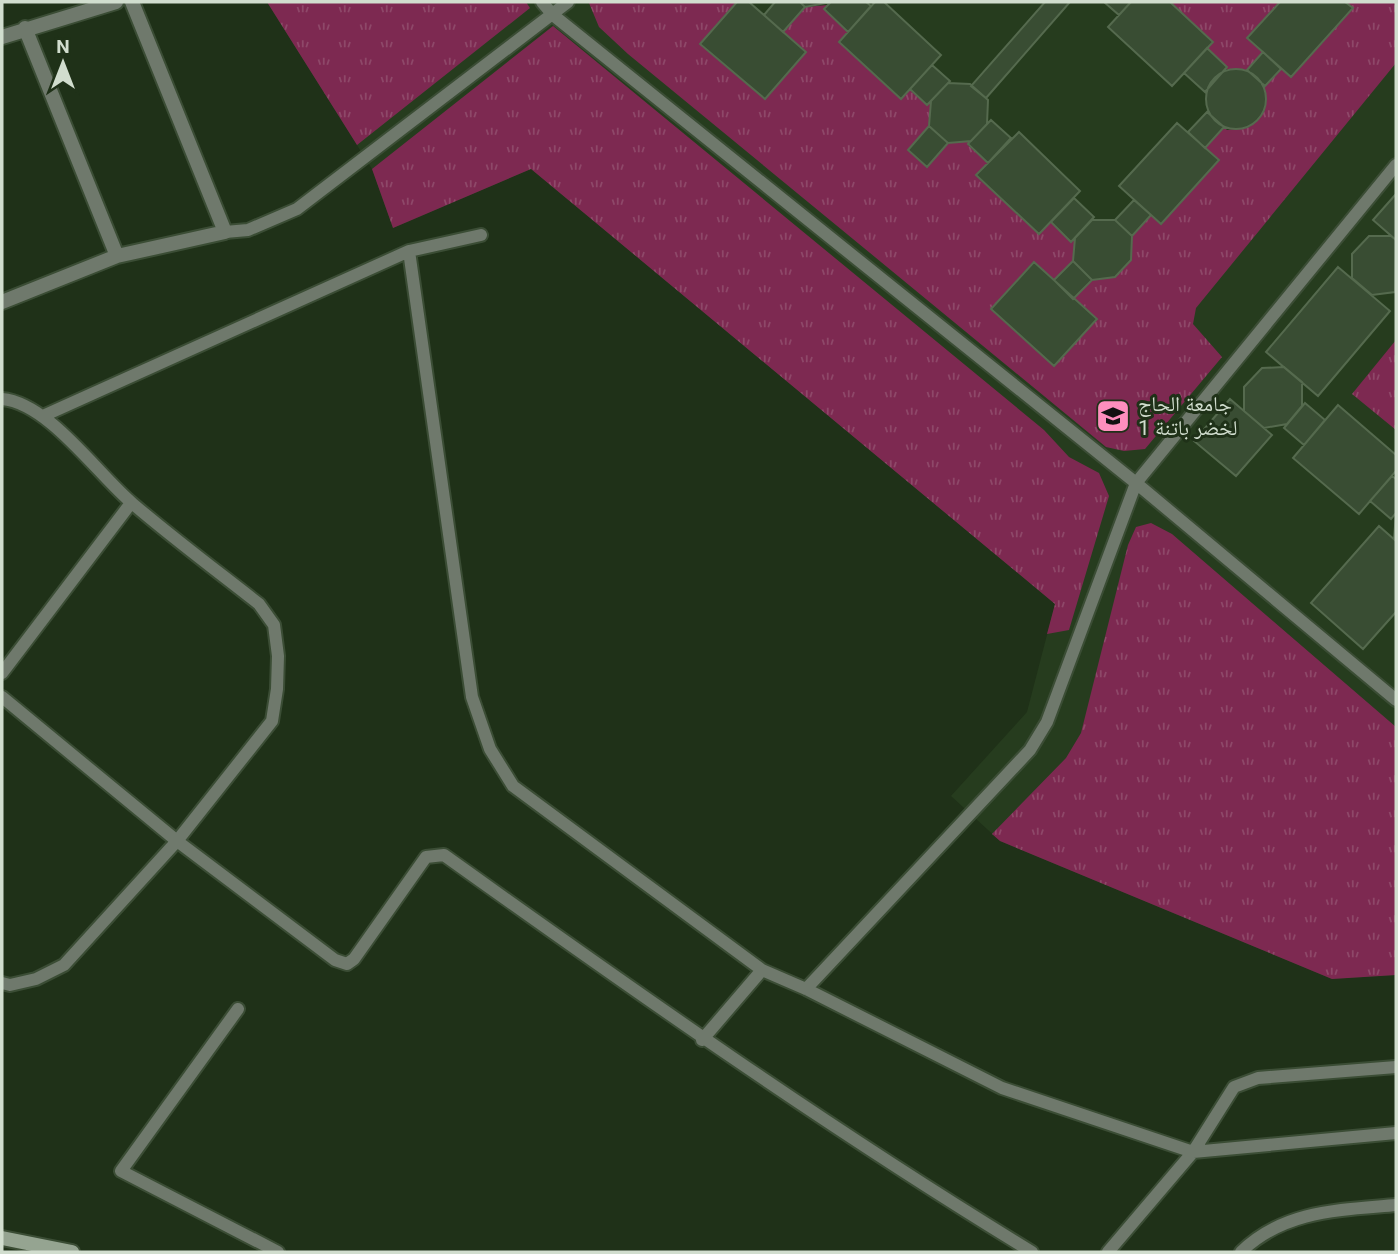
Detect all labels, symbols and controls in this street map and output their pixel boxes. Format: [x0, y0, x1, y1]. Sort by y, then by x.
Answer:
north arrow [28, 28, 98, 98]
text: N [56, 35, 70, 58]
place label: جامعة الحاج لخضر باتنة 1 [1138, 392, 1237, 440]
school or university icon: جامعة الحاج لخضر باتنة 1 [1094, 397, 1132, 435]

